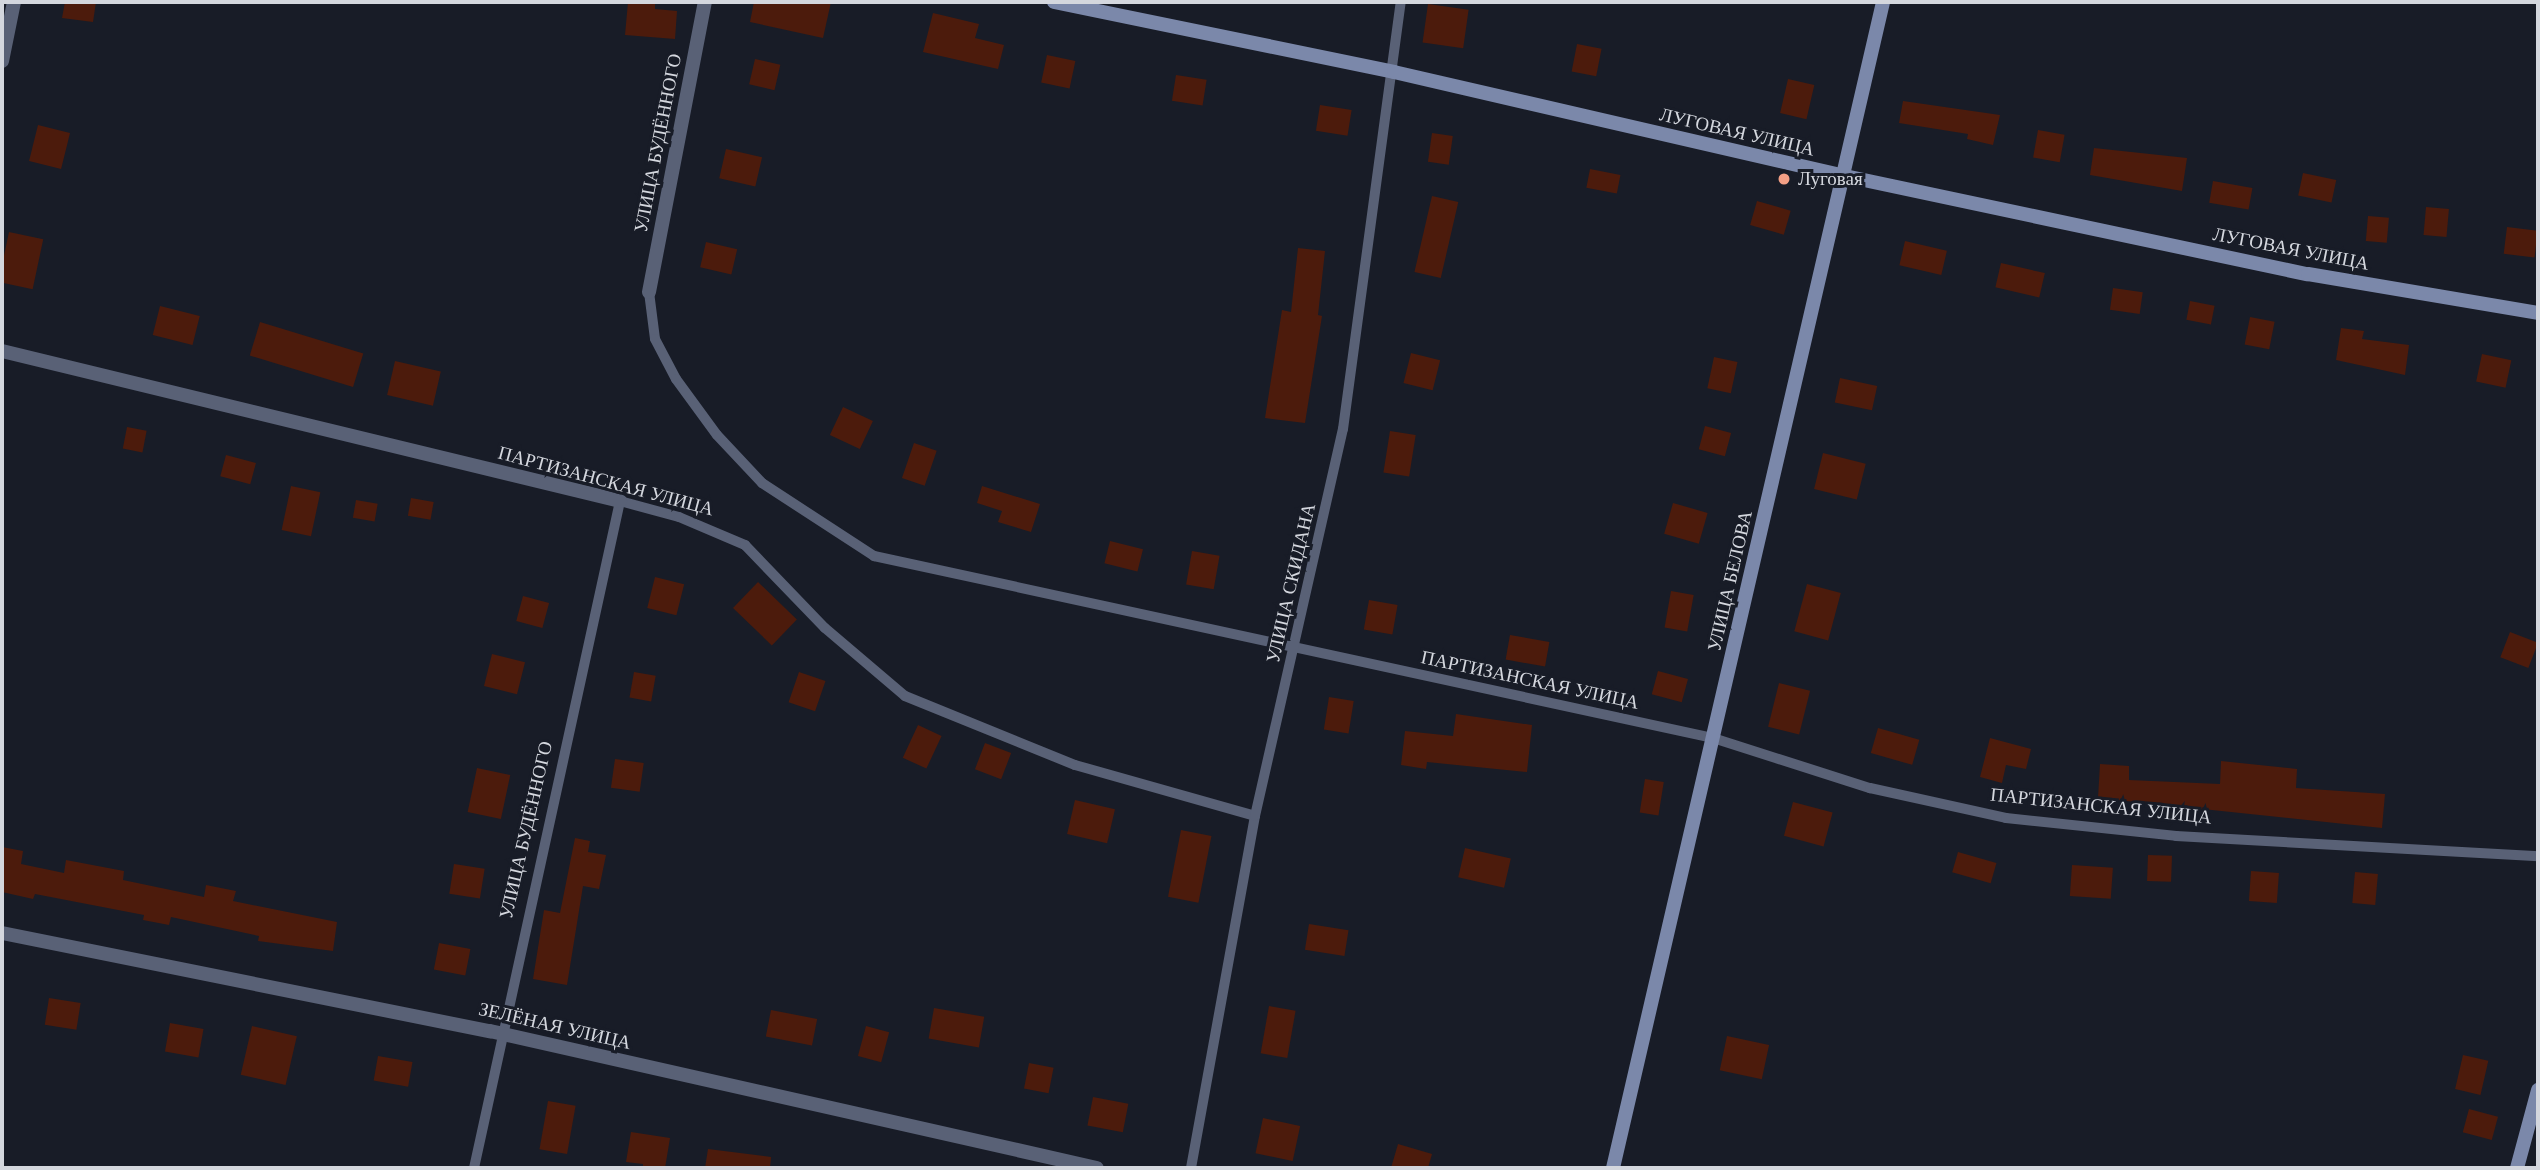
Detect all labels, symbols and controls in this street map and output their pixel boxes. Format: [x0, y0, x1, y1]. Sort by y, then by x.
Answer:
street label: УЛИЦА БУДЁННОГО [629, 52, 687, 234]
street label: ЛУГОВАЯ УЛИЦА [1657, 103, 1817, 161]
place label: Луговая [1798, 168, 1863, 190]
marker: Луговая [1776, 171, 1792, 187]
street label: ЛУГОВАЯ УЛИЦА [2211, 223, 2371, 275]
street label: ПАРТИЗАНСКАЯ УЛИЦА [496, 441, 716, 521]
street label: УЛИЦА СКИДАНА [1262, 501, 1320, 665]
street label: УЛИЦА БЕЛОВА [1703, 508, 1757, 654]
street label: ПАРТИЗАНСКАЯ УЛИЦА [1419, 646, 1641, 714]
street label: УЛИЦА БУДЁННОГО [494, 739, 558, 921]
street label: ПАРТИЗАНСКАЯ УЛИЦА [1989, 783, 2213, 829]
street label: ЗЕЛЁНАЯ УЛИЦА [477, 997, 633, 1055]

